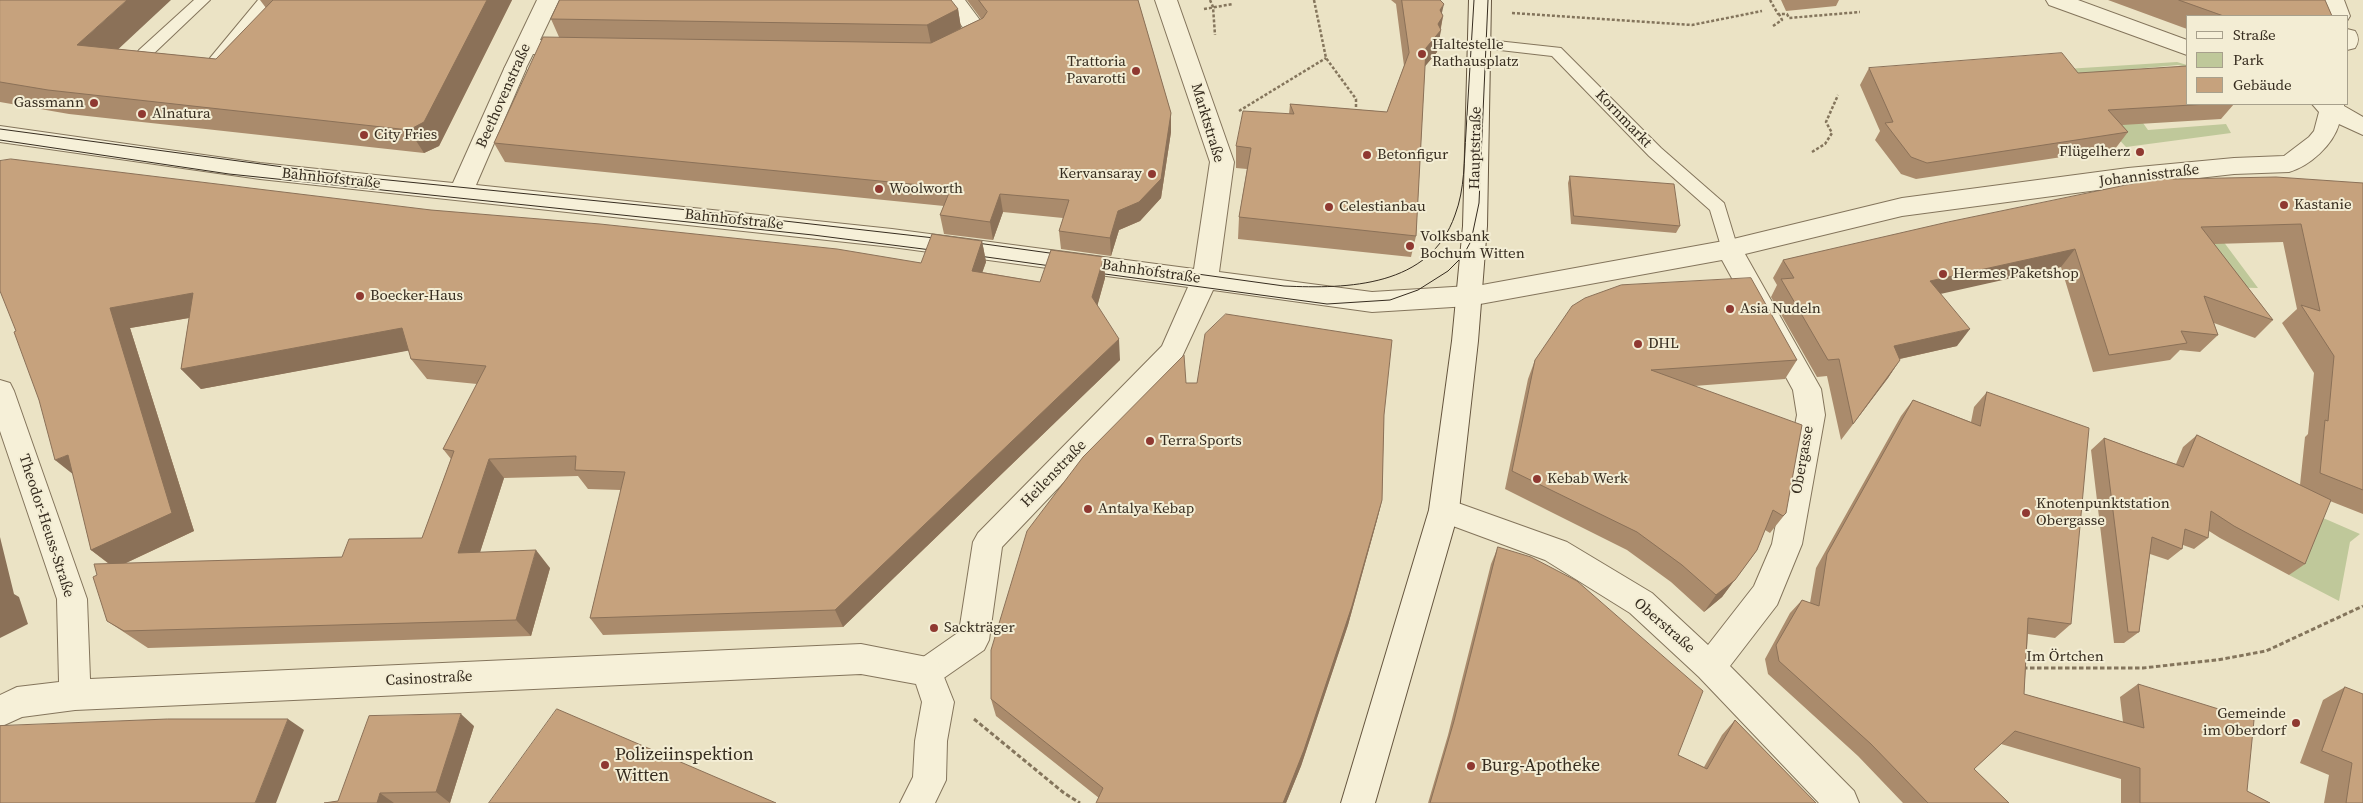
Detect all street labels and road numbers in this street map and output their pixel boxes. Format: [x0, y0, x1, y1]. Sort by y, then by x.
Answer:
street label: Beethovenstraße [473, 41, 535, 151]
street label: Marktstraße [1186, 81, 1228, 165]
street label: Kornmarkt [1591, 86, 1655, 152]
street label: Hauptstraße [1466, 106, 1486, 190]
street label: Johannisstraße [2098, 161, 2200, 191]
street label: Bahnhofstraße [281, 165, 381, 193]
street label: Bahnhofstraße [684, 206, 784, 234]
street label: Bahnhofstraße [1100, 256, 1202, 288]
street label: Obergasse [1788, 425, 1818, 495]
street label: Heilenstraße [1017, 437, 1091, 511]
street label: Theodor-Heuss-Straße [14, 452, 78, 600]
street label: Oberstraße [1630, 595, 1698, 657]
street label: Im Örtchen [2026, 648, 2104, 666]
street label: Casinostraße [385, 668, 473, 690]

